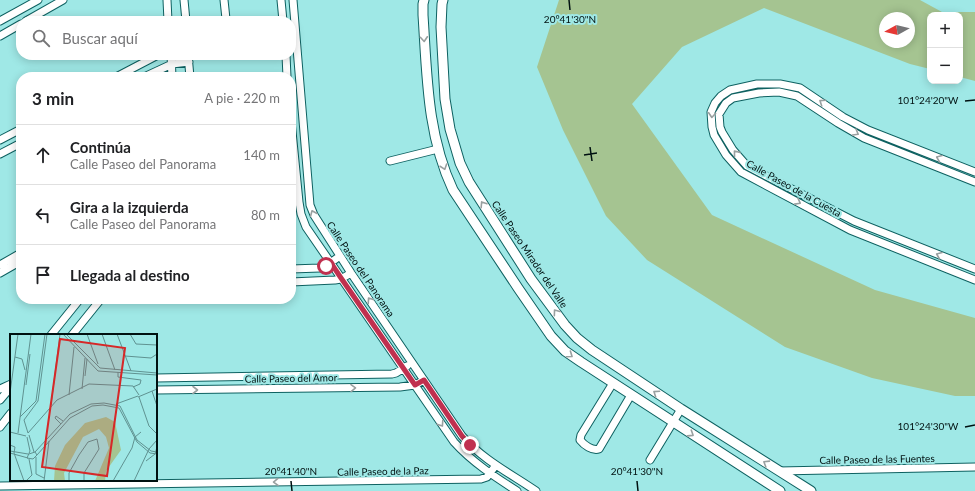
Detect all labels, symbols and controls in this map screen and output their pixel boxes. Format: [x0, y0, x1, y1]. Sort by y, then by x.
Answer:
north arrow [879, 12, 915, 48]
map controls [927, 12, 963, 84]
button: + [927, 12, 963, 48]
text: 20°41'30"N [544, 13, 596, 25]
search box [16, 16, 296, 60]
icon: search [30, 27, 52, 49]
text: Buscar aquí [62, 29, 138, 47]
one-way arrow [420, 36, 429, 42]
button: − [927, 48, 963, 84]
text: 3 min [32, 88, 74, 109]
text: A pie · 220 m [204, 90, 280, 106]
text: 101°24'20"W [898, 94, 959, 106]
one-way arrow [819, 100, 826, 107]
one-way arrow [708, 112, 717, 118]
one-way arrow [852, 129, 859, 136]
text: Continúa [70, 138, 131, 156]
icon: ahead [32, 144, 54, 166]
text: 140 m [243, 147, 280, 163]
one-way arrow [734, 151, 741, 158]
one-way arrow [935, 154, 942, 162]
text: Calle Paseo del Panorama [70, 156, 216, 172]
street label: Calle Paseo de la Cuesta [744, 157, 844, 219]
one-way arrow [439, 163, 448, 170]
text: Gira a la izquierda [70, 198, 189, 216]
street label: Calle Paseo Mirador del Valle [490, 198, 570, 310]
one-way arrow [793, 198, 801, 205]
one-way arrow [480, 201, 488, 208]
icon: left [32, 204, 54, 226]
text: 80 m [251, 207, 280, 223]
one-way arrow [310, 209, 318, 216]
text: Calle Paseo del Panorama [70, 216, 216, 232]
street label: Calle Paseo del Panorama [325, 219, 397, 319]
one-way arrow [935, 251, 942, 259]
route start [317, 257, 335, 275]
icon: arrive [32, 264, 54, 286]
text: Llegada al destino [70, 266, 190, 284]
one-way arrow [367, 297, 375, 304]
one-way arrow [553, 310, 560, 317]
inset map [10, 334, 157, 481]
one-way arrow [566, 350, 573, 357]
street label: Calle Paseo del Amor [245, 371, 338, 385]
one-way arrow [350, 383, 356, 392]
one-way arrow [192, 386, 198, 394]
one-way arrow [653, 390, 660, 398]
one-way arrow [436, 420, 444, 427]
text: 101°24'30"W [898, 420, 959, 432]
one-way arrow [687, 429, 694, 437]
route end [461, 436, 479, 454]
street label: Calle Paseo de las Fuentes [819, 452, 935, 466]
one-way arrow [763, 460, 770, 467]
street label: Calle Paseo de la Paz [337, 464, 429, 478]
text: 20°41'40"N [265, 465, 317, 477]
text: 20°41'30"N [611, 465, 663, 477]
one-way arrow [273, 478, 279, 486]

